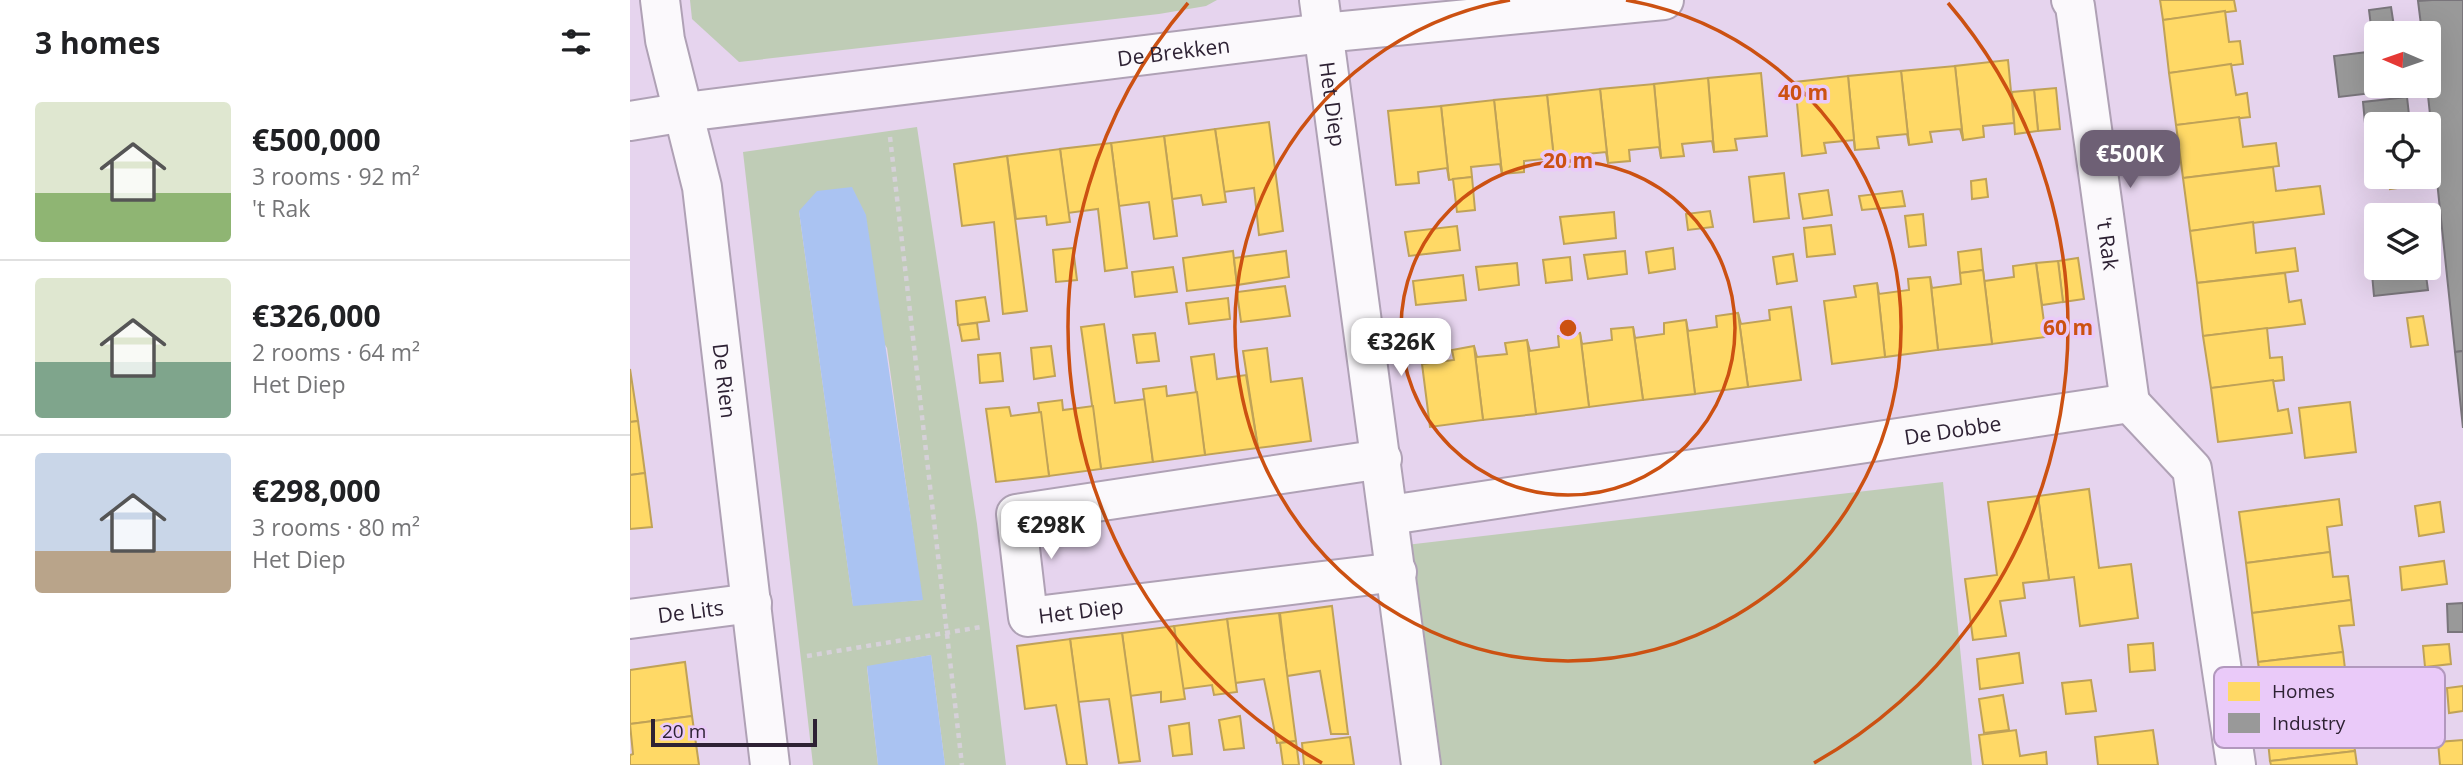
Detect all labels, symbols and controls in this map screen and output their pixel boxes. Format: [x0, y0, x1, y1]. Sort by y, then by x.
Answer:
north arrow [2364, 21, 2441, 98]
map controls [2364, 21, 2441, 280]
text: 3 homes [35, 22, 160, 63]
icon: filters [557, 23, 595, 61]
street label: De Brekken [1116, 31, 1231, 72]
street label: Het Diep [1313, 60, 1352, 148]
text: 40 m [1778, 78, 1828, 106]
button: locate [2364, 112, 2441, 189]
text: €500,000 [252, 119, 381, 160]
icon: home [91, 130, 175, 214]
pin: €500K [2081, 130, 2179, 190]
text: €500K [2096, 137, 2164, 169]
text: 20 m [1543, 146, 1593, 174]
text: 3 rooms · 92 m² [252, 160, 420, 192]
text: 't Rak [252, 192, 310, 224]
button: layers [2364, 203, 2441, 280]
street label: 't Rak [2090, 215, 2125, 272]
text: €326,000 [252, 295, 381, 336]
icon: home [91, 306, 175, 390]
text: 60 m [2043, 313, 2093, 341]
centre of rings [1556, 316, 1580, 340]
pin: €326K [1352, 318, 1450, 378]
text: €326K [1367, 325, 1435, 357]
text: 2 rooms · 64 m² [252, 336, 420, 368]
street label: De Rien [706, 342, 743, 420]
text: Het Diep [252, 368, 346, 400]
street label: De Dobbe [1902, 409, 2003, 451]
text: €298,000 [252, 470, 381, 511]
icon: home [91, 481, 175, 565]
pin: €298K [1002, 502, 1100, 561]
text: €298K [1017, 508, 1085, 540]
text: 3 rooms · 80 m² [252, 511, 420, 543]
text: Het Diep [252, 543, 346, 575]
street label: Het Diep [1037, 591, 1125, 630]
street label: De Lits [656, 593, 725, 629]
legend [2214, 667, 2445, 748]
text: Homes [2272, 678, 2335, 704]
text: Industry [2272, 710, 2346, 736]
scale bar [651, 716, 817, 748]
text: 20 m [662, 718, 706, 744]

